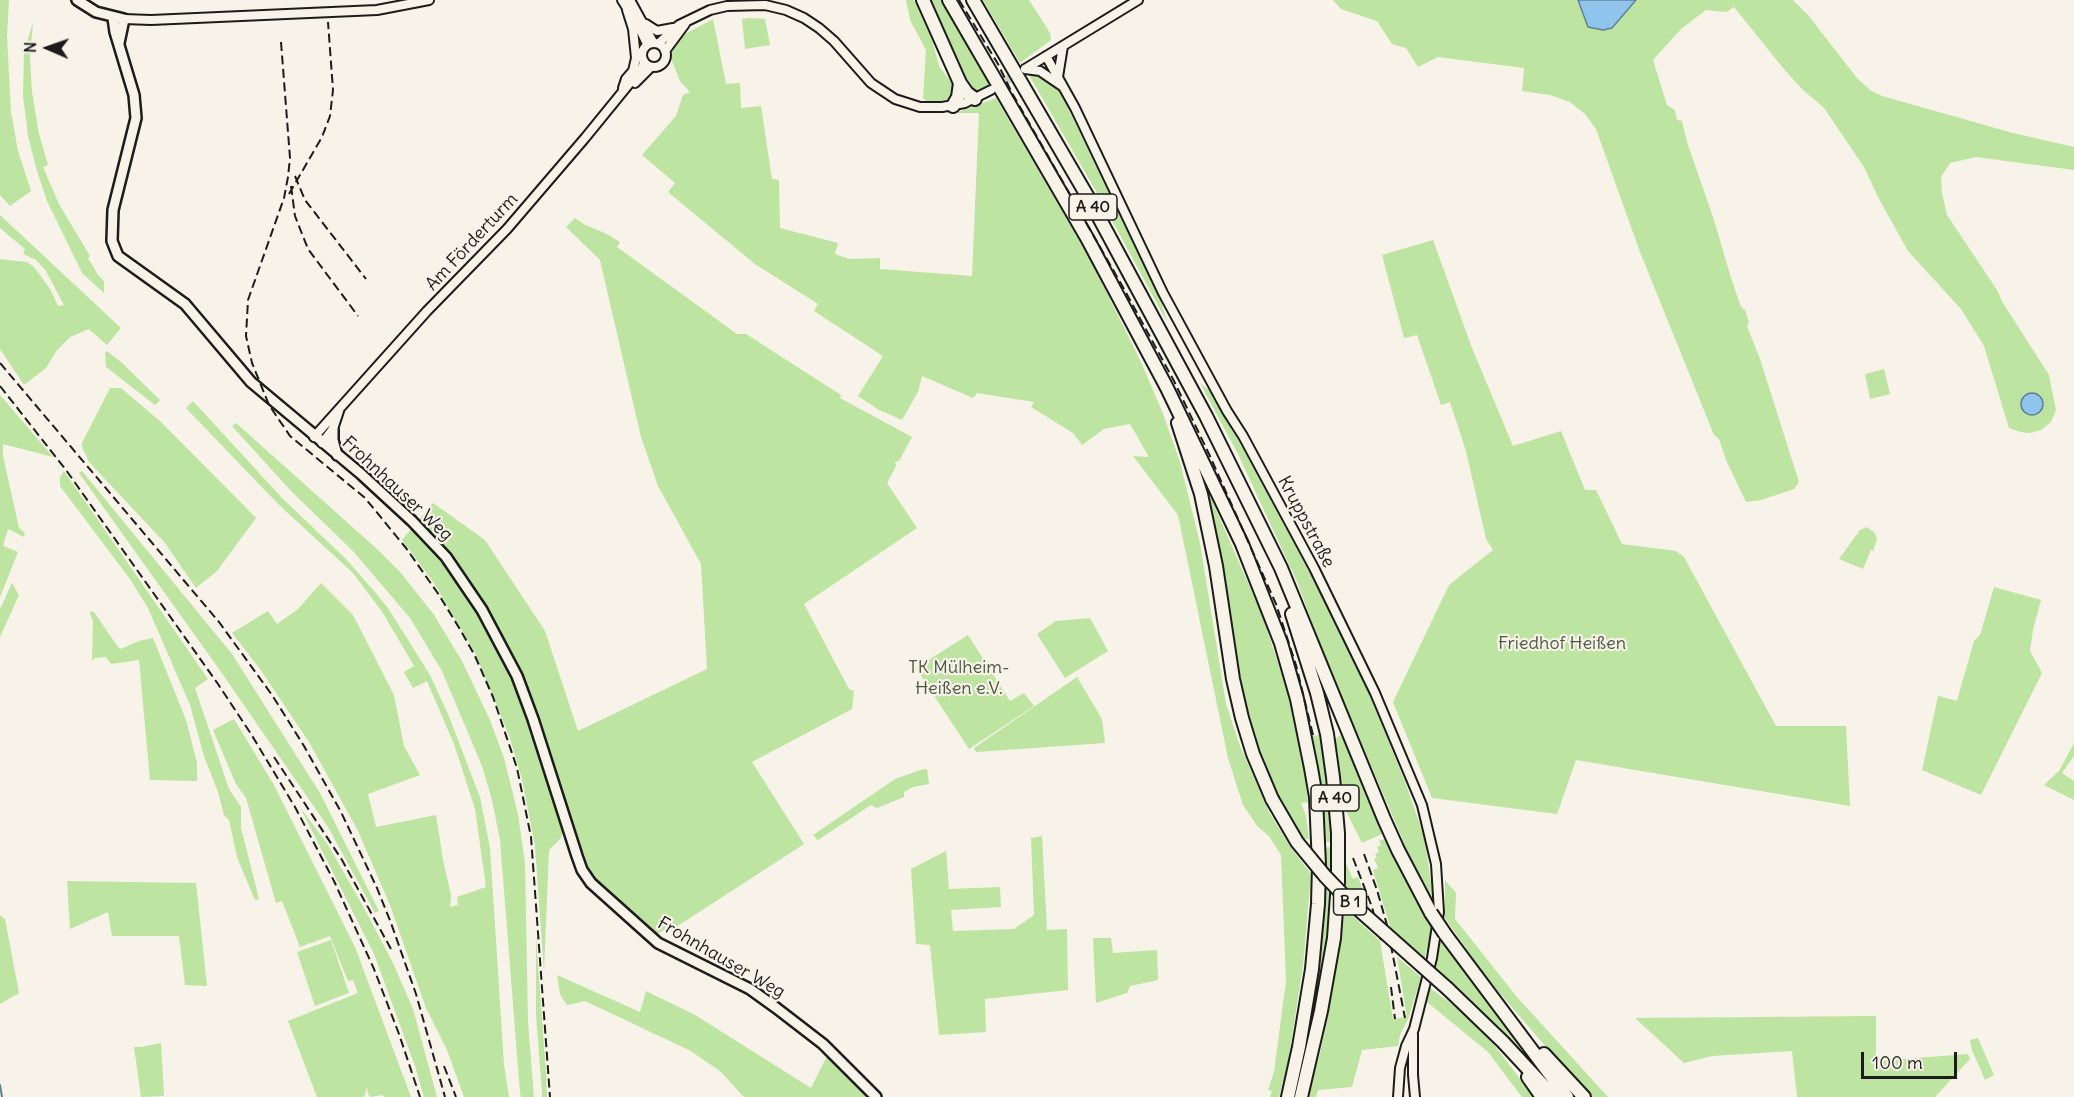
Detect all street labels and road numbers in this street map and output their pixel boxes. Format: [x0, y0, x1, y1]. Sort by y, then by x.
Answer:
street label: Am Förderturm [421, 189, 523, 295]
road number: A 40 [1069, 194, 1117, 220]
street label: Frohnhauser Weg [337, 432, 457, 546]
street label: Kruppstraße [1273, 472, 1339, 572]
road number: A 40 [1311, 785, 1359, 811]
road number: B 1 [1334, 889, 1366, 915]
street label: Frohnhauser Weg [653, 913, 789, 1003]

